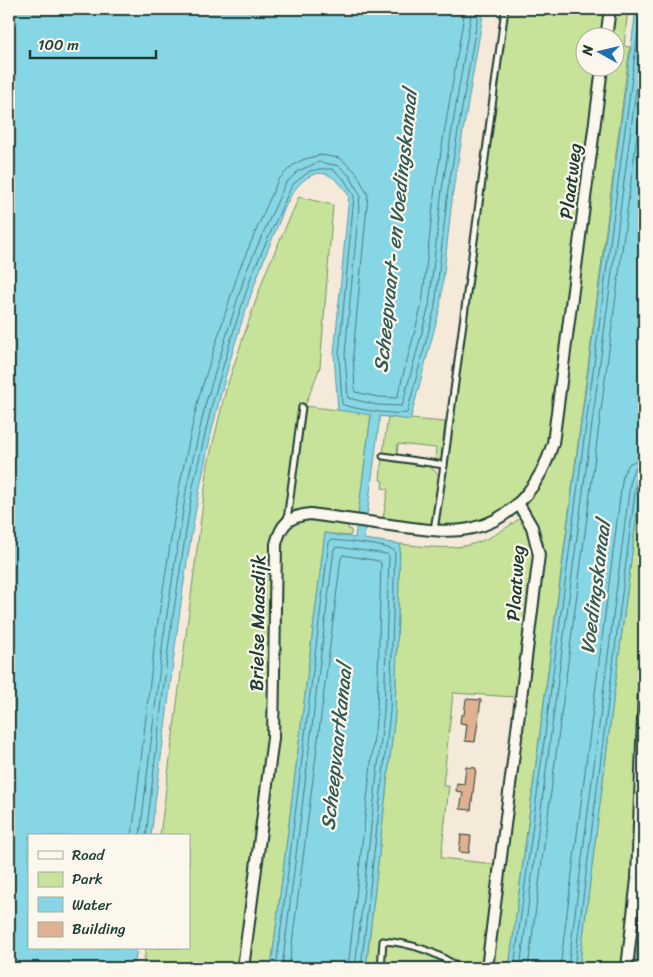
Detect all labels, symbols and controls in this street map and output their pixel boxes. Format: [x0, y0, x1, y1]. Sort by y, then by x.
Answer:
scale bar [30, 28, 156, 60]
north arrow [576, 28, 626, 78]
text: 100 m [38, 32, 79, 58]
text: N [574, 43, 601, 58]
water label: Scheepvaart- en Voedingskanaal [363, 84, 428, 374]
street label: Plaatweg [549, 141, 592, 221]
water label: Voedingskanaal [570, 514, 622, 656]
street label: Plaatweg [496, 543, 535, 622]
street label: Brielse Maasdijk [240, 554, 275, 691]
water label: Scheepvaartkanaal [310, 658, 363, 832]
legend [28, 834, 190, 950]
text: Road [72, 842, 105, 868]
text: Park [72, 866, 103, 892]
text: Water [72, 892, 112, 918]
text: Building [72, 916, 126, 942]

